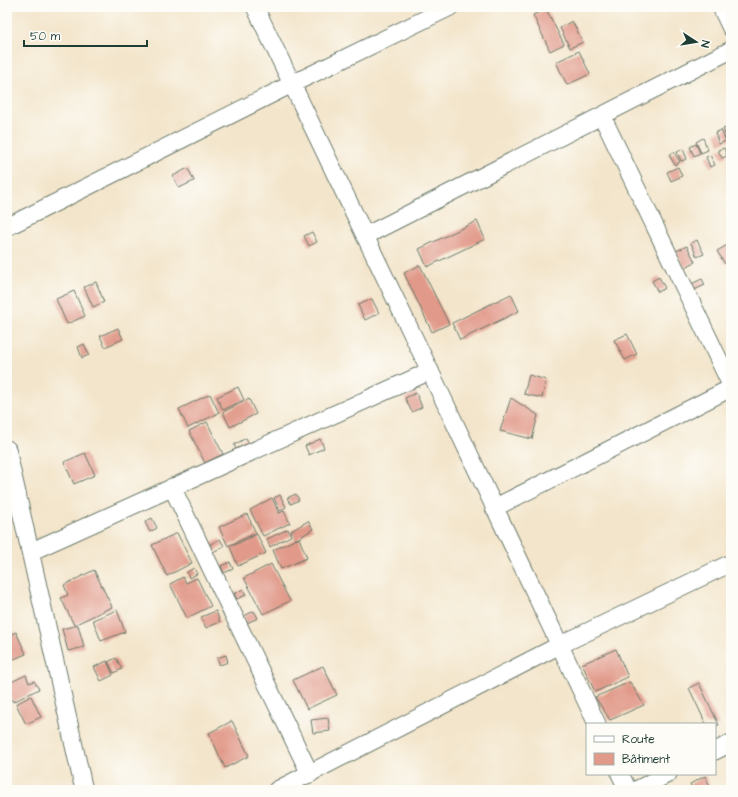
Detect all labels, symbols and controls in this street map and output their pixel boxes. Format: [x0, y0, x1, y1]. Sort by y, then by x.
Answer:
scale bar [24, 22, 147, 48]
north arrow [676, 22, 716, 62]
text: 50 m [30, 28, 61, 45]
text: N [697, 39, 713, 49]
legend [586, 723, 716, 775]
text: Route [622, 731, 655, 748]
text: Bâtiment [622, 751, 670, 768]

